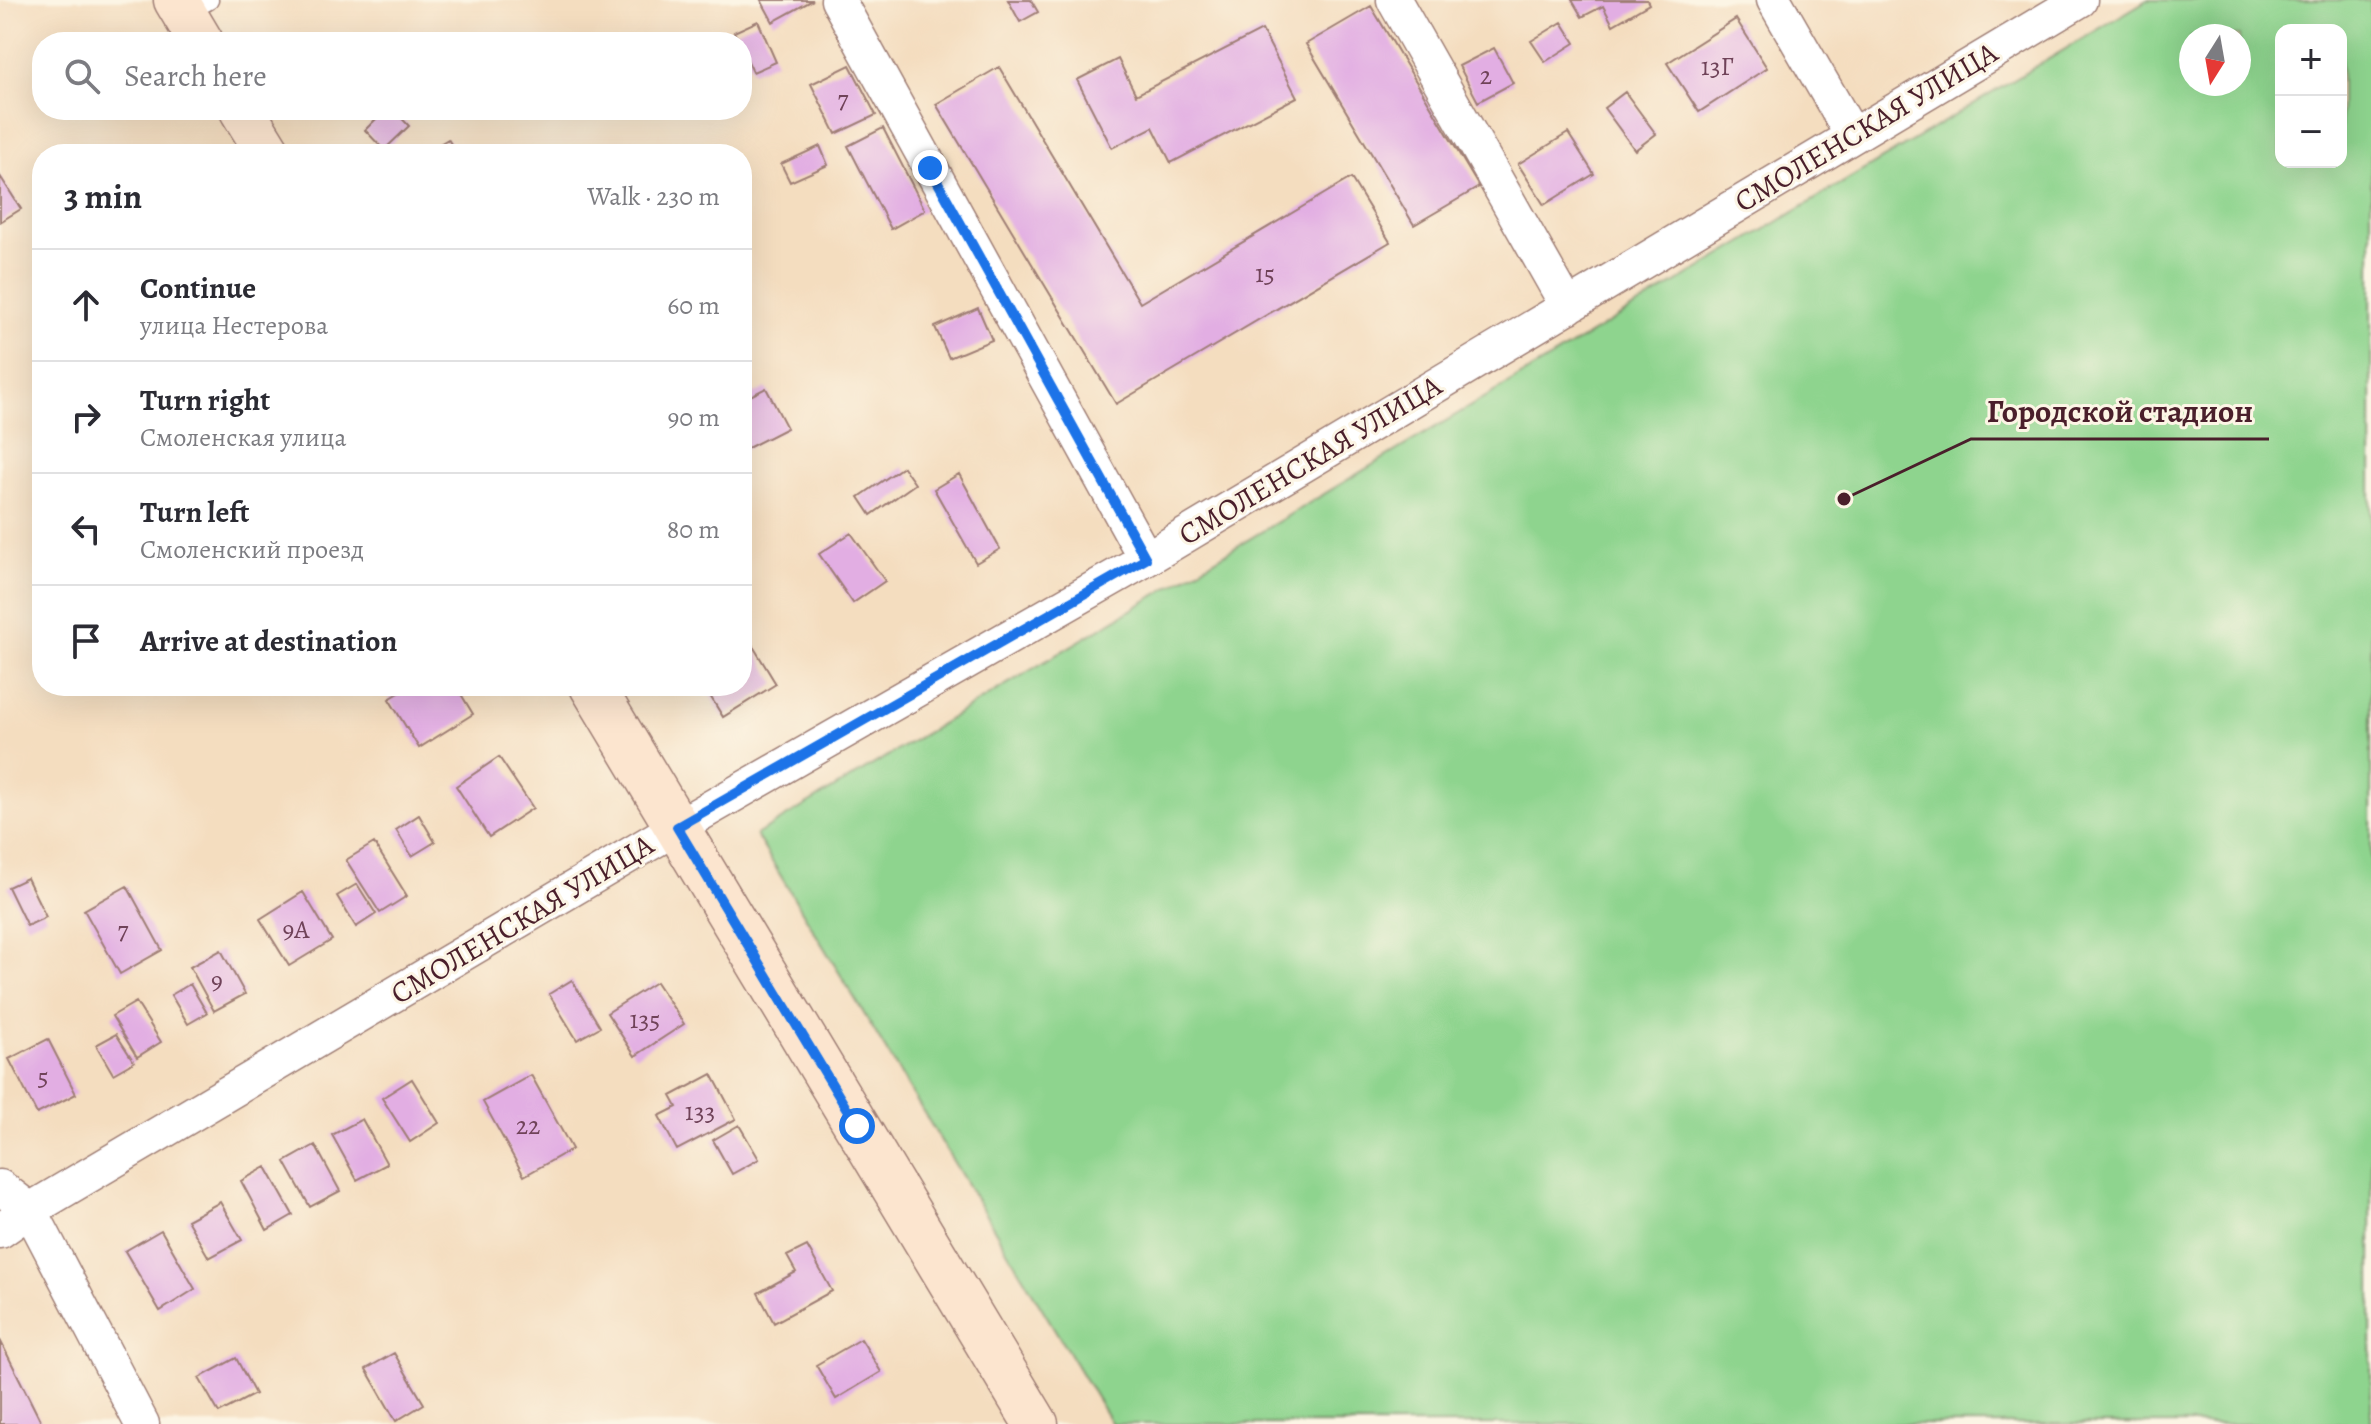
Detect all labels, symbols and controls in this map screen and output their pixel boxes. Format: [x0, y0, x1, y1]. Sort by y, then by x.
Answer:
north arrow [2179, 24, 2251, 96]
map controls [2275, 24, 2347, 168]
button: + [2275, 24, 2347, 96]
search box [32, 32, 752, 120]
street label: СМОЛЕНСКАЯ УЛИЦА [1727, 32, 2005, 221]
house number: 13Г [1701, 49, 1733, 84]
icon: search [60, 54, 104, 98]
text: Search here [124, 56, 267, 96]
house number: 2 [1480, 58, 1492, 93]
house number: 7 [838, 82, 849, 117]
button: − [2275, 96, 2347, 168]
route end [912, 150, 948, 186]
text: 3 min [64, 173, 142, 220]
text: Walk · 230 m [587, 179, 720, 214]
house number: 15 [1255, 256, 1275, 291]
text: Continue [140, 268, 256, 308]
icon: ahead [64, 283, 108, 327]
text: 60 m [667, 288, 720, 323]
text: улица Нестерова [140, 308, 328, 343]
street label: СМОЛЕНСКАЯ УЛИЦА [1171, 365, 1449, 554]
text: Turn right [140, 380, 270, 420]
callout: Городской стадион [1971, 383, 2269, 439]
text: Городской стадион [1987, 389, 2253, 433]
icon: right [64, 395, 108, 439]
text: 90 m [668, 400, 720, 435]
text: Смоленская улица [140, 420, 347, 455]
text: Turn left [140, 492, 249, 532]
icon: left [64, 507, 108, 551]
text: 80 m [667, 512, 720, 547]
text: Смоленский проезд [140, 532, 364, 567]
icon: arrive [64, 619, 108, 663]
text: Arrive at destination [140, 621, 397, 661]
street label: СМОЛЕНСКАЯ УЛИЦА [383, 824, 661, 1013]
house number: 9А [282, 912, 310, 947]
house number: 7 [118, 913, 129, 948]
house number: 9 [211, 963, 223, 998]
house number: 135 [630, 1002, 660, 1037]
house number: 5 [37, 1059, 49, 1094]
house number: 133 [685, 1094, 715, 1129]
house number: 22 [516, 1108, 540, 1143]
route start [839, 1108, 875, 1144]

